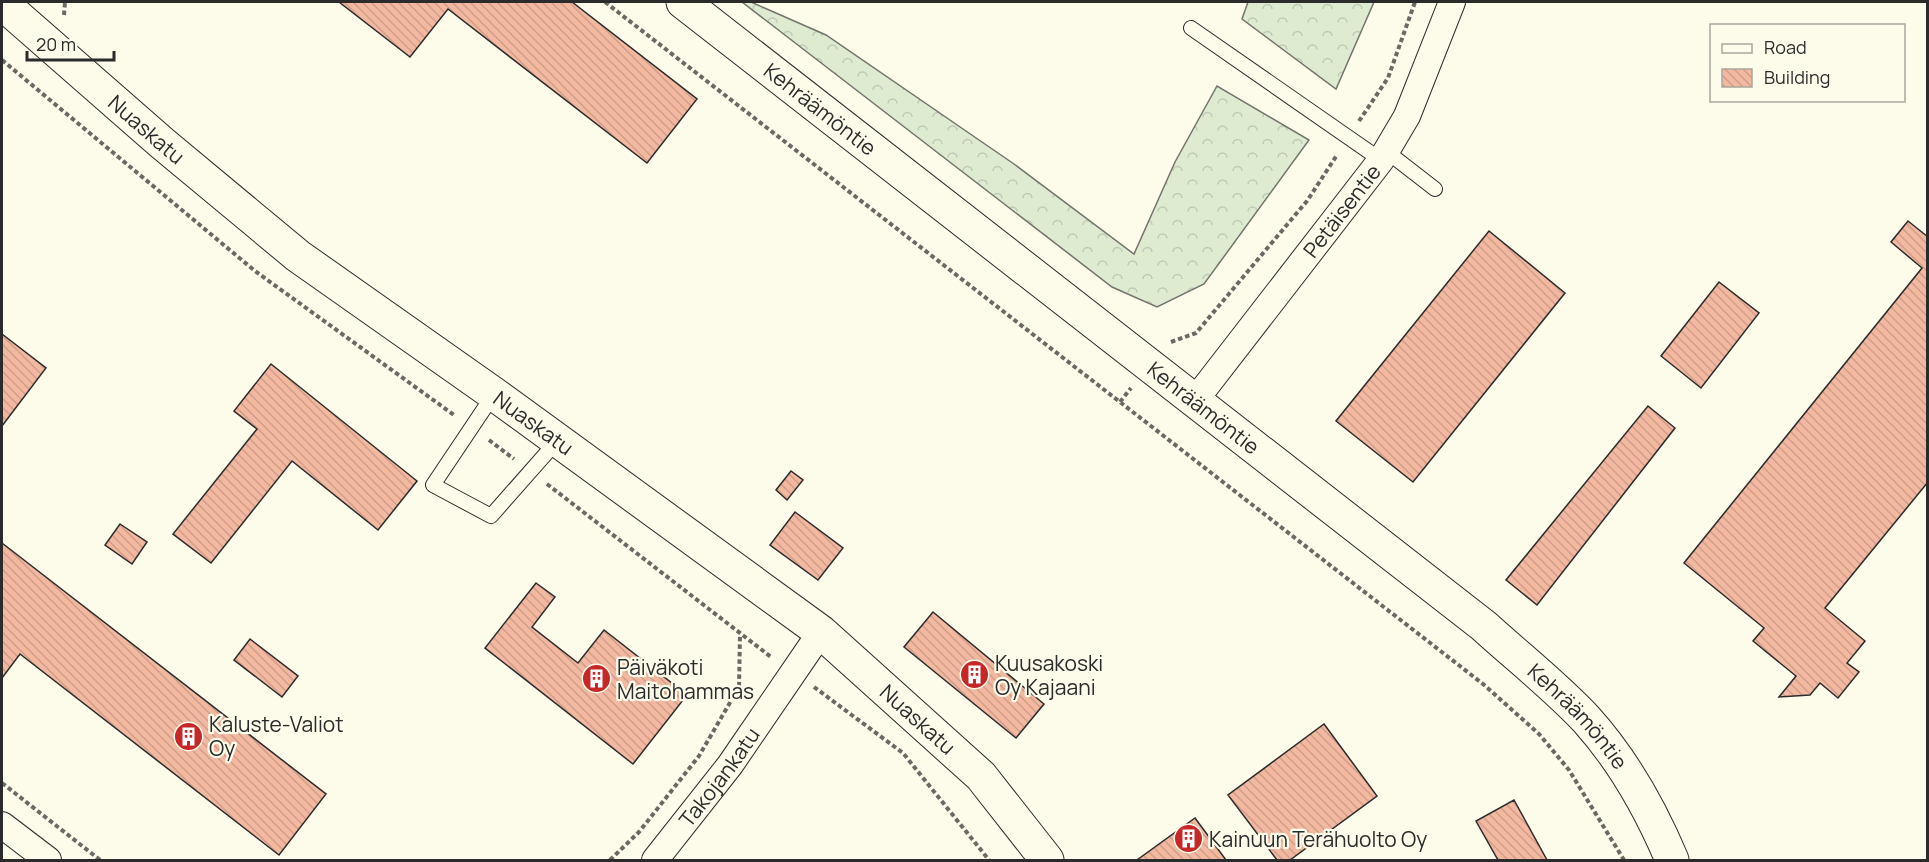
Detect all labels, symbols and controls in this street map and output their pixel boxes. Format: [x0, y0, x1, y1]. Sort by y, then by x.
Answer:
scale bar [27, 24, 114, 62]
legend [1710, 24, 1905, 102]
text: 20 m [36, 32, 76, 56]
text: Road [1764, 35, 1807, 59]
street label: Kehräämöntie [758, 56, 882, 162]
text: Building [1764, 65, 1830, 89]
street label: Nuaskatu [102, 88, 191, 170]
street label: Petäisentie [1297, 158, 1387, 263]
street label: Kehräämöntie [1142, 355, 1266, 460]
street label: Nuaskatu [488, 384, 579, 461]
place label: Kuusakoski Oy Kajaani [995, 649, 1103, 701]
place label: Päiväkoti Maitohammas [617, 653, 754, 705]
street label: Kehräämöntie [1522, 657, 1634, 774]
building icon: Kuusakoski Oy Kajaani [958, 659, 990, 691]
building icon: Päiväkoti Maitohammas [580, 663, 612, 695]
street label: Nuaskatu [874, 678, 962, 761]
place label: Kaluste-Valiot Oy [209, 710, 344, 762]
building icon: Kaluste-Valiot Oy [172, 720, 204, 752]
street label: Takojankatu [673, 722, 766, 832]
building icon: Kainuun Terähuolto Oy [1172, 823, 1204, 855]
place label: Kainuun Terähuolto Oy [1209, 825, 1427, 853]

